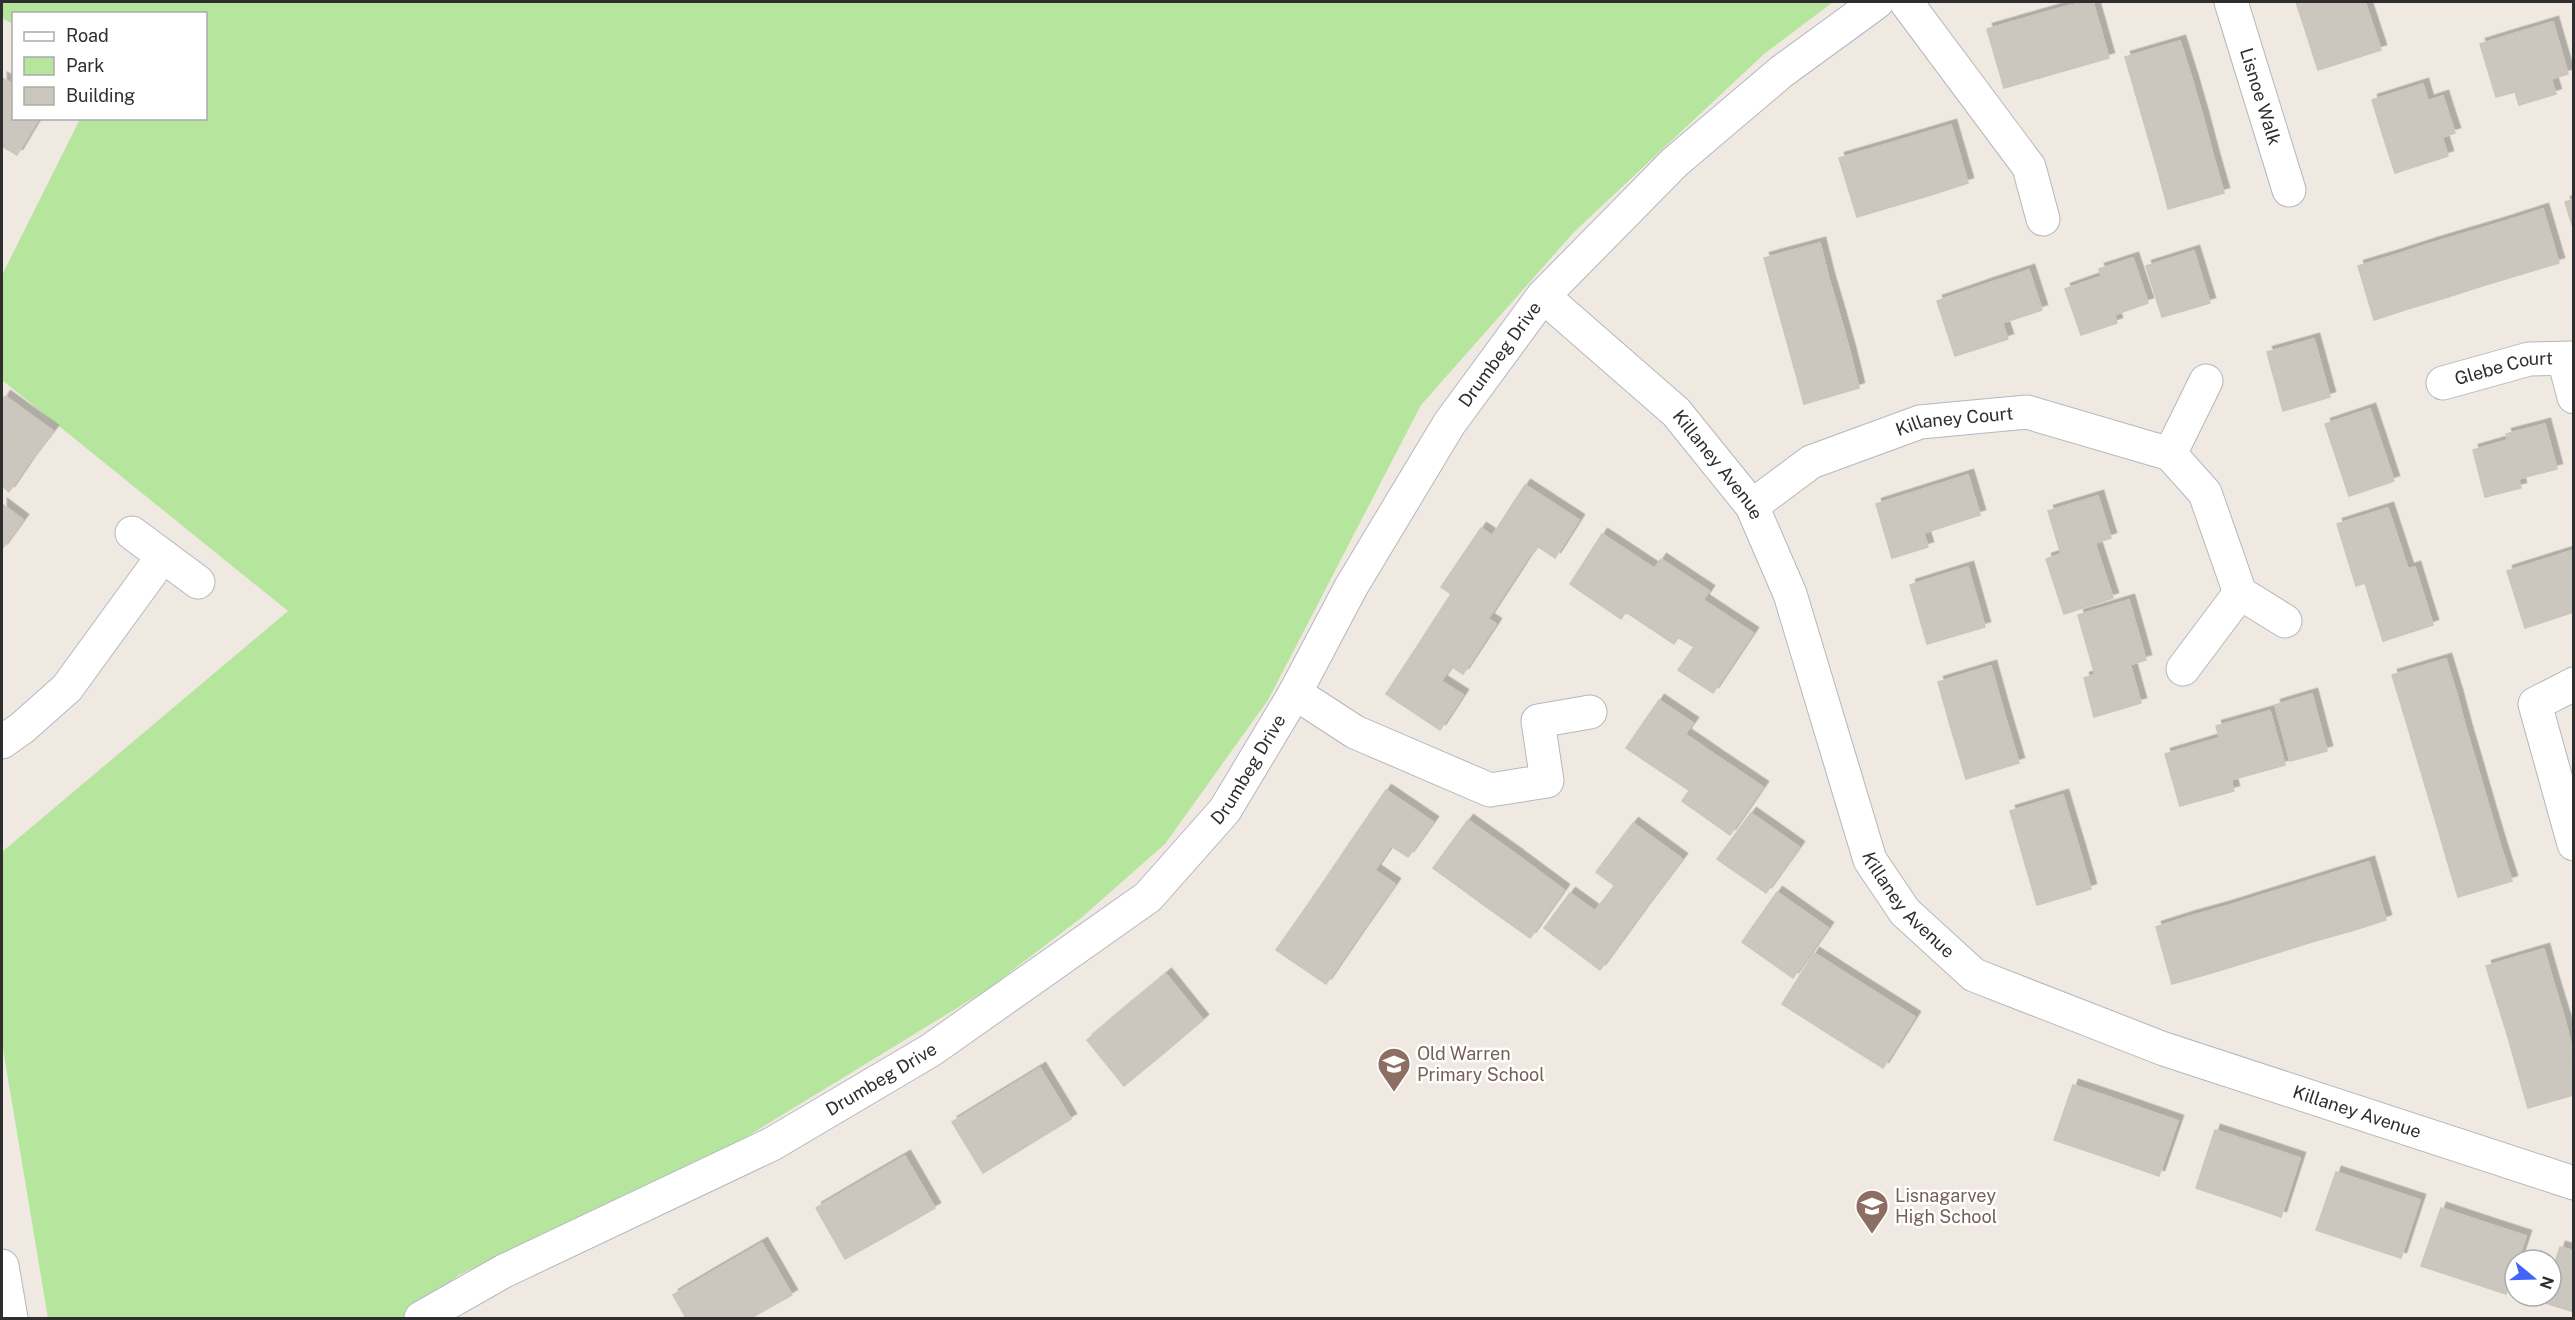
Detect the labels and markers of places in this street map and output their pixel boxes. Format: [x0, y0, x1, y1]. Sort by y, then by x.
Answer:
place label: Old Warren Primary School [1417, 1043, 1545, 1085]
school or university icon: Old Warren Primary School [1376, 1046, 1412, 1093]
place label: Lisnagarvey High School [1895, 1185, 1997, 1227]
school or university icon: Lisnagarvey High School [1854, 1188, 1890, 1235]

